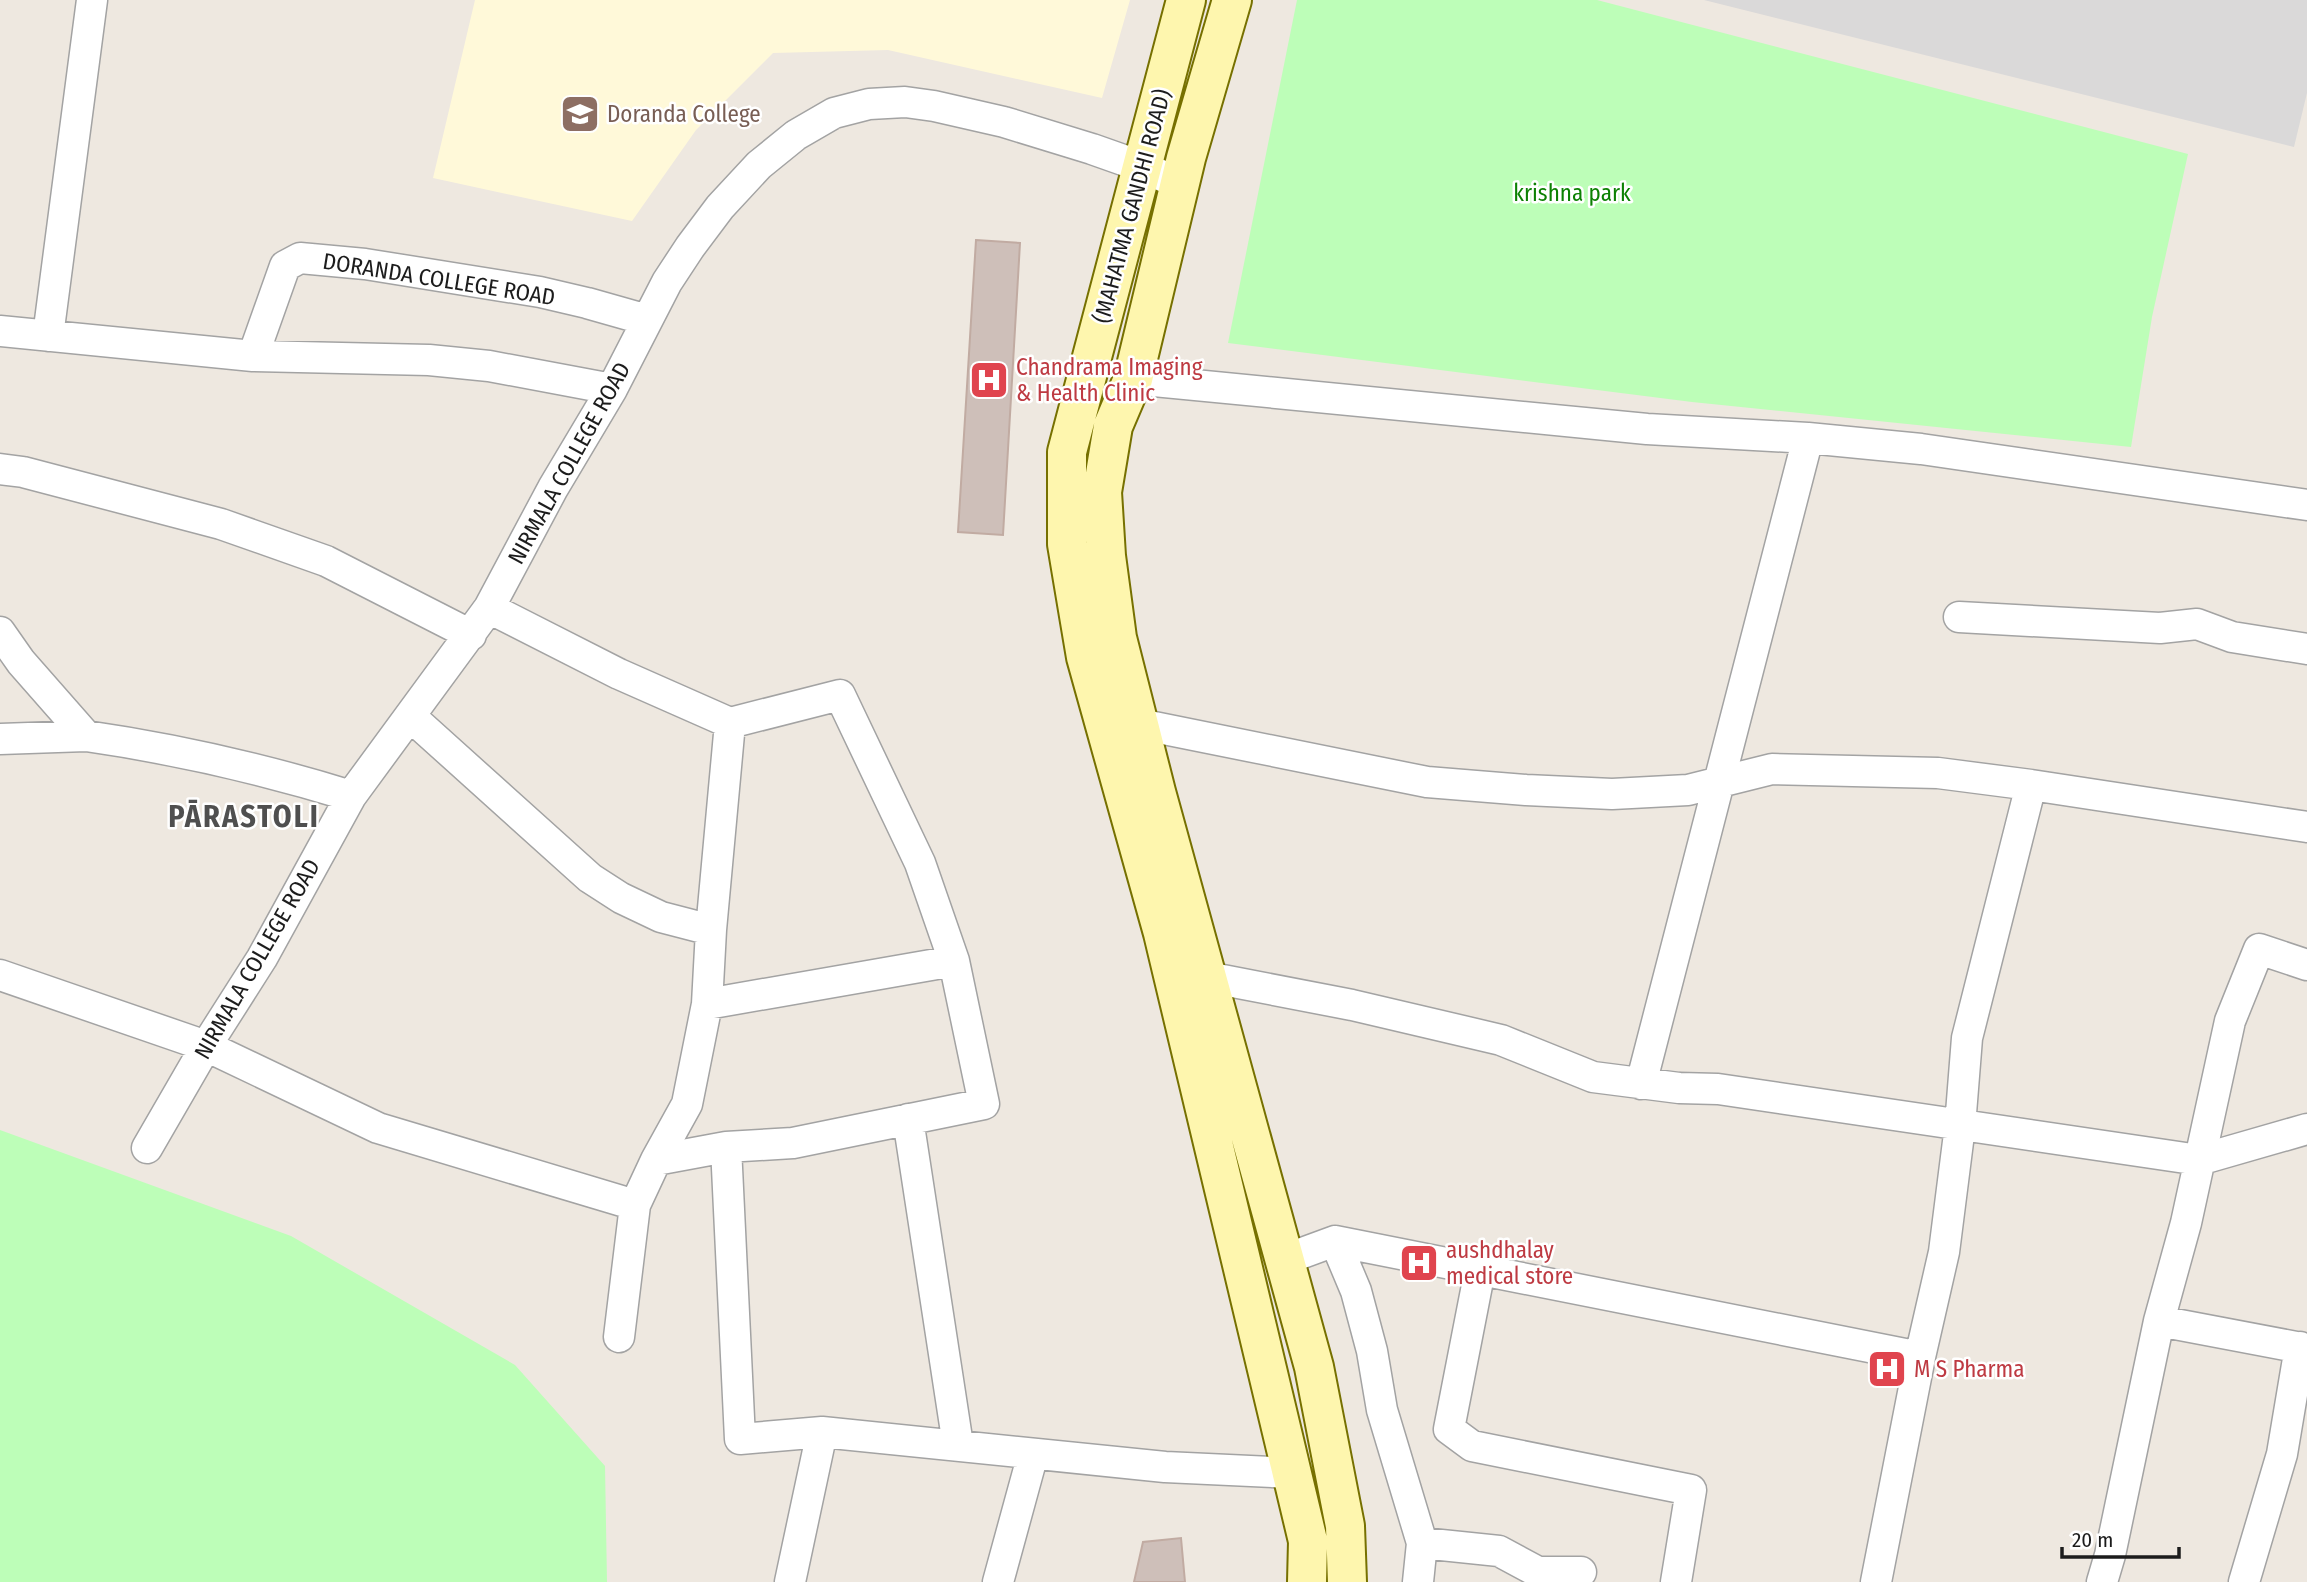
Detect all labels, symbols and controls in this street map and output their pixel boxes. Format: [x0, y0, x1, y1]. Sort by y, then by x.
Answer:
street label: (MAHATMA GANDHI ROAD) [1087, 86, 1177, 326]
school or university icon: Doranda College [559, 93, 601, 135]
place label: Doranda College [607, 100, 761, 128]
park label: krishna park [1513, 179, 1631, 207]
street label: DORANDA COLLEGE ROAD [321, 247, 557, 311]
place label: Chandrama Imaging & Health Clinic [1016, 353, 1203, 407]
street label: NIRMALA COLLEGE ROAD [502, 357, 636, 569]
hospital icon: Chandrama Imaging & Health Clinic [968, 359, 1010, 401]
district label: PĀRASTOLI [168, 799, 320, 835]
street label: NIRMALA COLLEGE ROAD [188, 854, 326, 1064]
place label: aushdhalay medical store [1446, 1236, 1573, 1290]
hospital icon: aushdhalay medical store [1398, 1242, 1440, 1284]
hospital icon: M S Pharma [1866, 1348, 1908, 1390]
place label: M S Pharma [1914, 1355, 2025, 1383]
scale bar [2062, 1516, 2179, 1560]
text: 20 m [2072, 1527, 2113, 1553]

